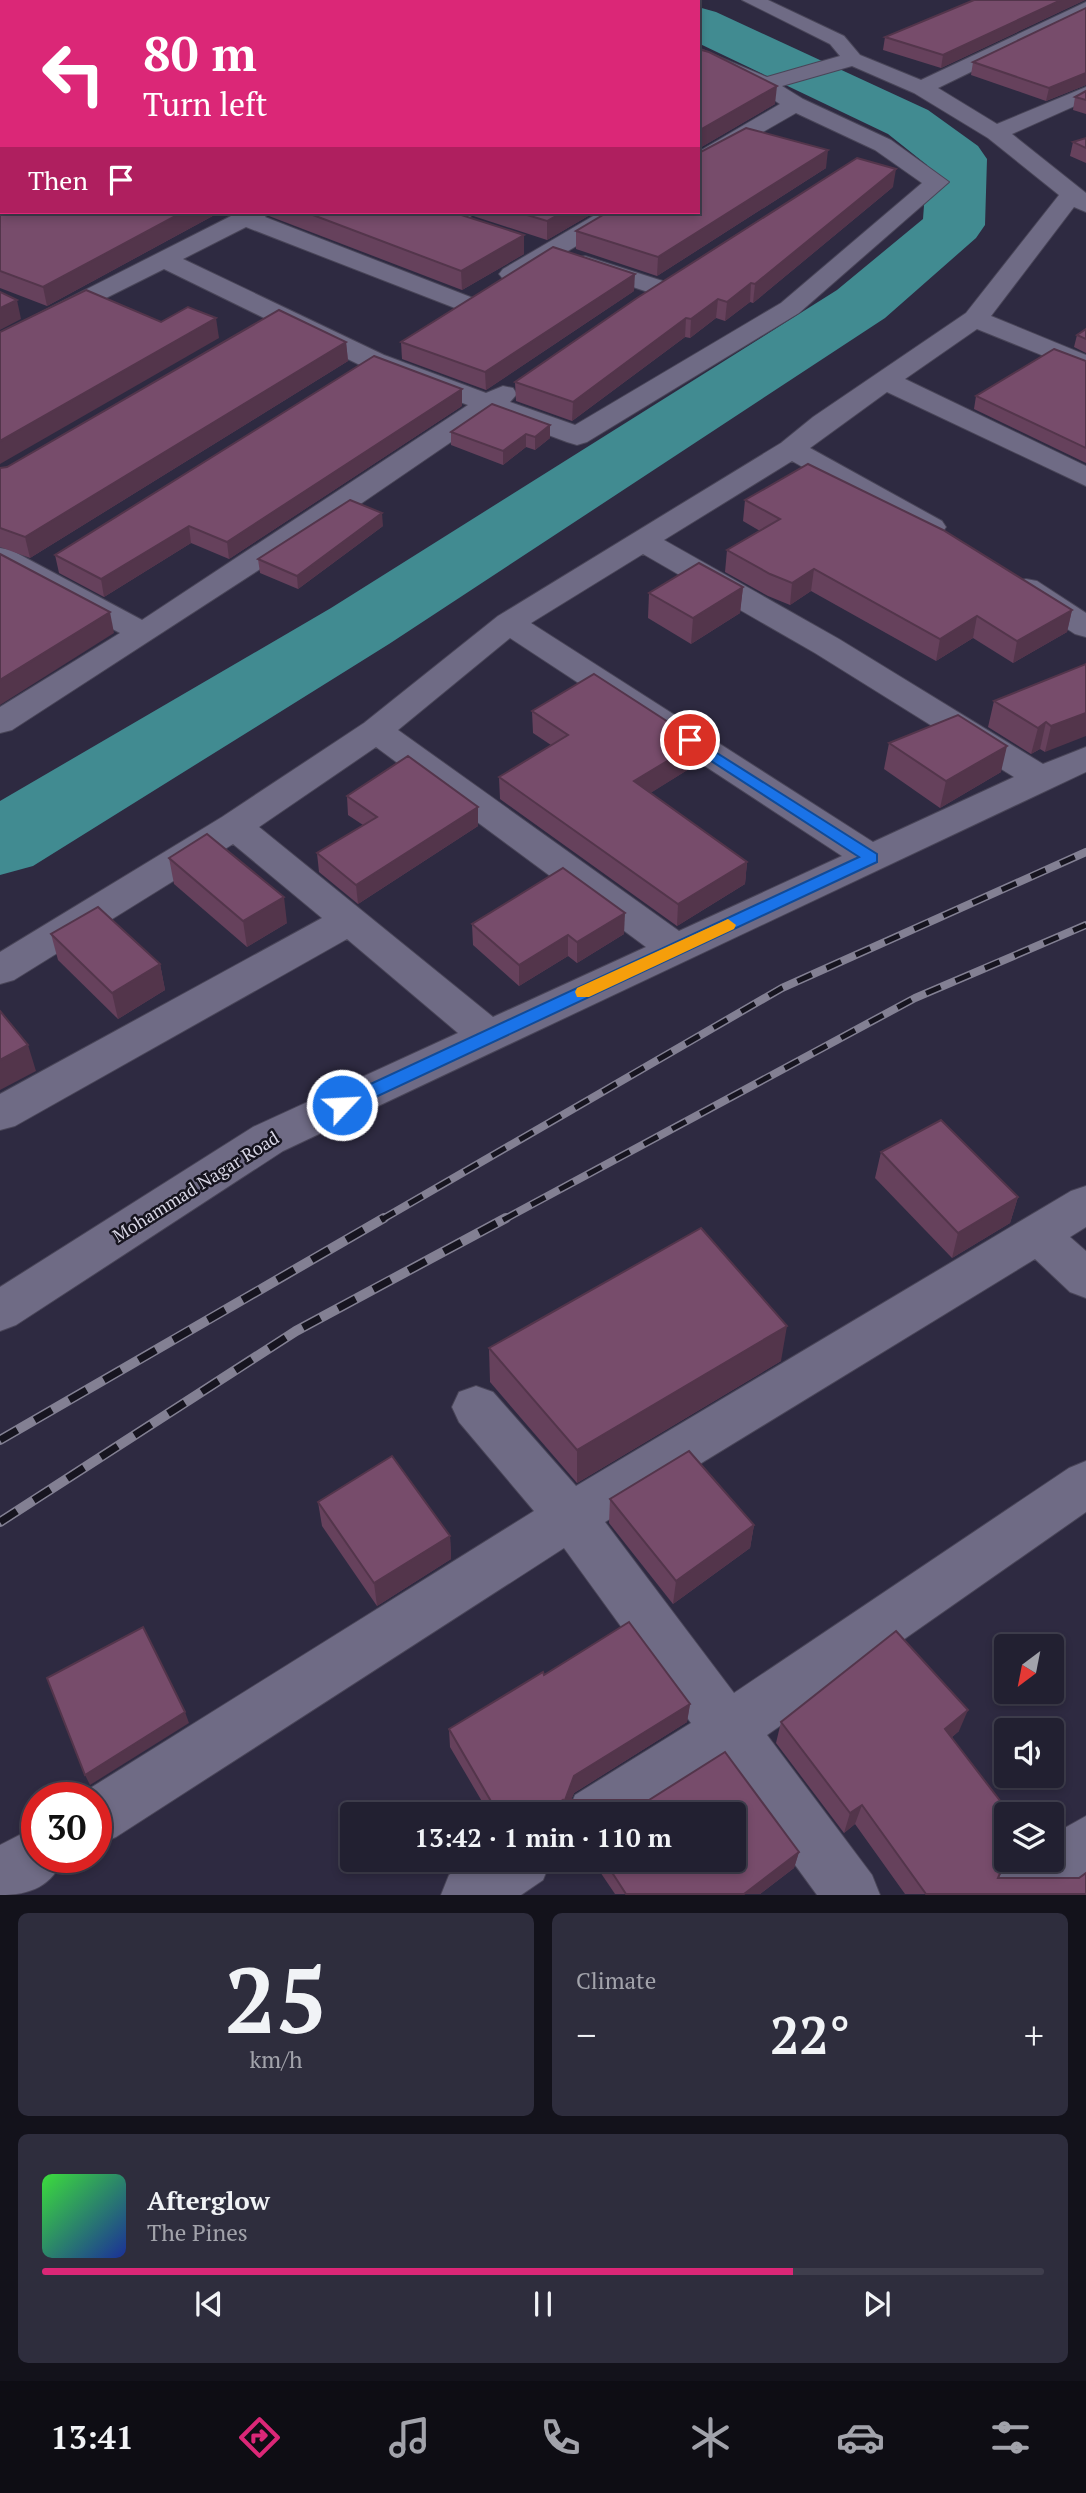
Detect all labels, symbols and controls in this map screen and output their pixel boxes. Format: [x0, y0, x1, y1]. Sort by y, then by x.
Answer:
text: 80 m [143, 20, 257, 85]
icon: left [28, 28, 119, 119]
text: Turn left [143, 83, 267, 125]
icon: arrive [102, 161, 140, 199]
text: Then [28, 163, 88, 197]
pin [660, 710, 720, 770]
icon: arrive [671, 721, 709, 759]
position arrow [305, 1068, 379, 1142]
street label: Mohammad Nagar Road [108, 1125, 283, 1247]
north arrow [994, 1634, 1064, 1704]
map controls [994, 1634, 1064, 1872]
button: sound [994, 1718, 1064, 1788]
speed limit sign: 30 [21, 1782, 112, 1873]
button: layers [994, 1802, 1064, 1872]
text: 13:42 · 1 min · 110 m [414, 1820, 672, 1854]
text: 25 [225, 1938, 327, 2059]
text: Climate [576, 1965, 656, 1996]
text: 22° [770, 2000, 850, 2069]
text: − [576, 2010, 596, 2060]
text: + [1024, 2010, 1044, 2060]
text: km/h [249, 2044, 303, 2075]
text: Afterglow [147, 2183, 270, 2217]
text: The Pines [147, 2217, 248, 2248]
icon: previous [190, 2285, 228, 2323]
icon: pause [524, 2285, 562, 2323]
icon: next [858, 2285, 896, 2323]
icon: directions [235, 2413, 284, 2462]
icon: music [385, 2413, 434, 2462]
icon: phone [536, 2413, 585, 2462]
icon: climate [686, 2413, 735, 2462]
icon: car [836, 2413, 885, 2462]
icon: filters [986, 2413, 1035, 2462]
text: 13:41 [51, 2416, 134, 2458]

